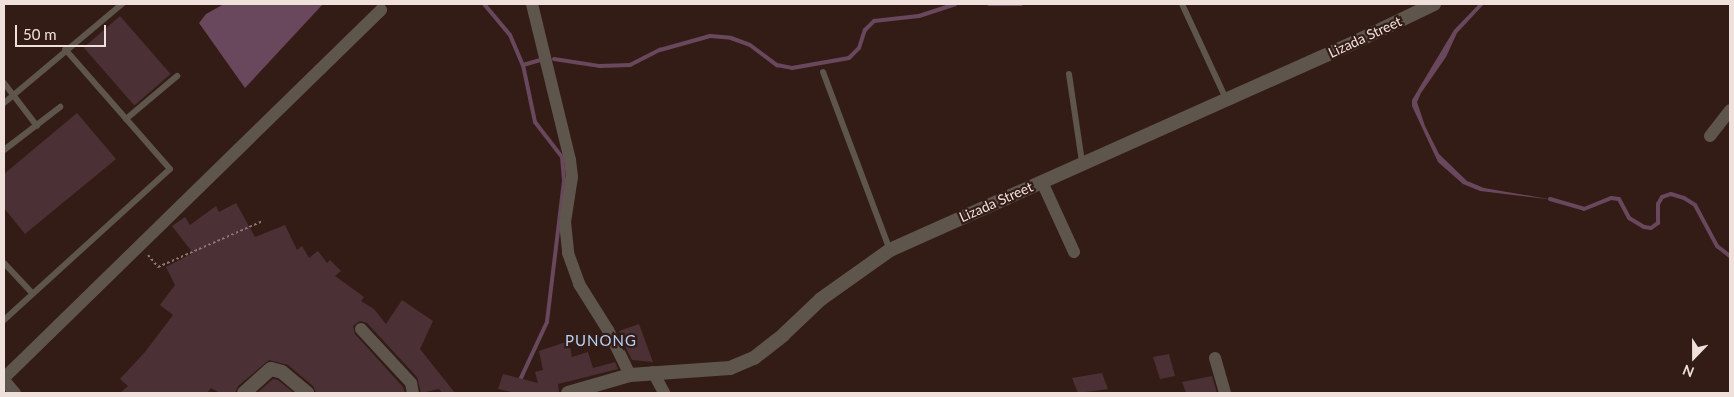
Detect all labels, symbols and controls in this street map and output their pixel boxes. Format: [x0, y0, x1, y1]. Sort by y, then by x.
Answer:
street label: Lizada Street [1326, 13, 1404, 61]
scale bar [18, 15, 109, 47]
text: 50 m [23, 25, 57, 43]
street label: Lizada Street [956, 178, 1036, 226]
district label: PUNONG [564, 332, 638, 350]
north arrow [1669, 332, 1719, 382]
text: N [1680, 361, 1696, 381]

